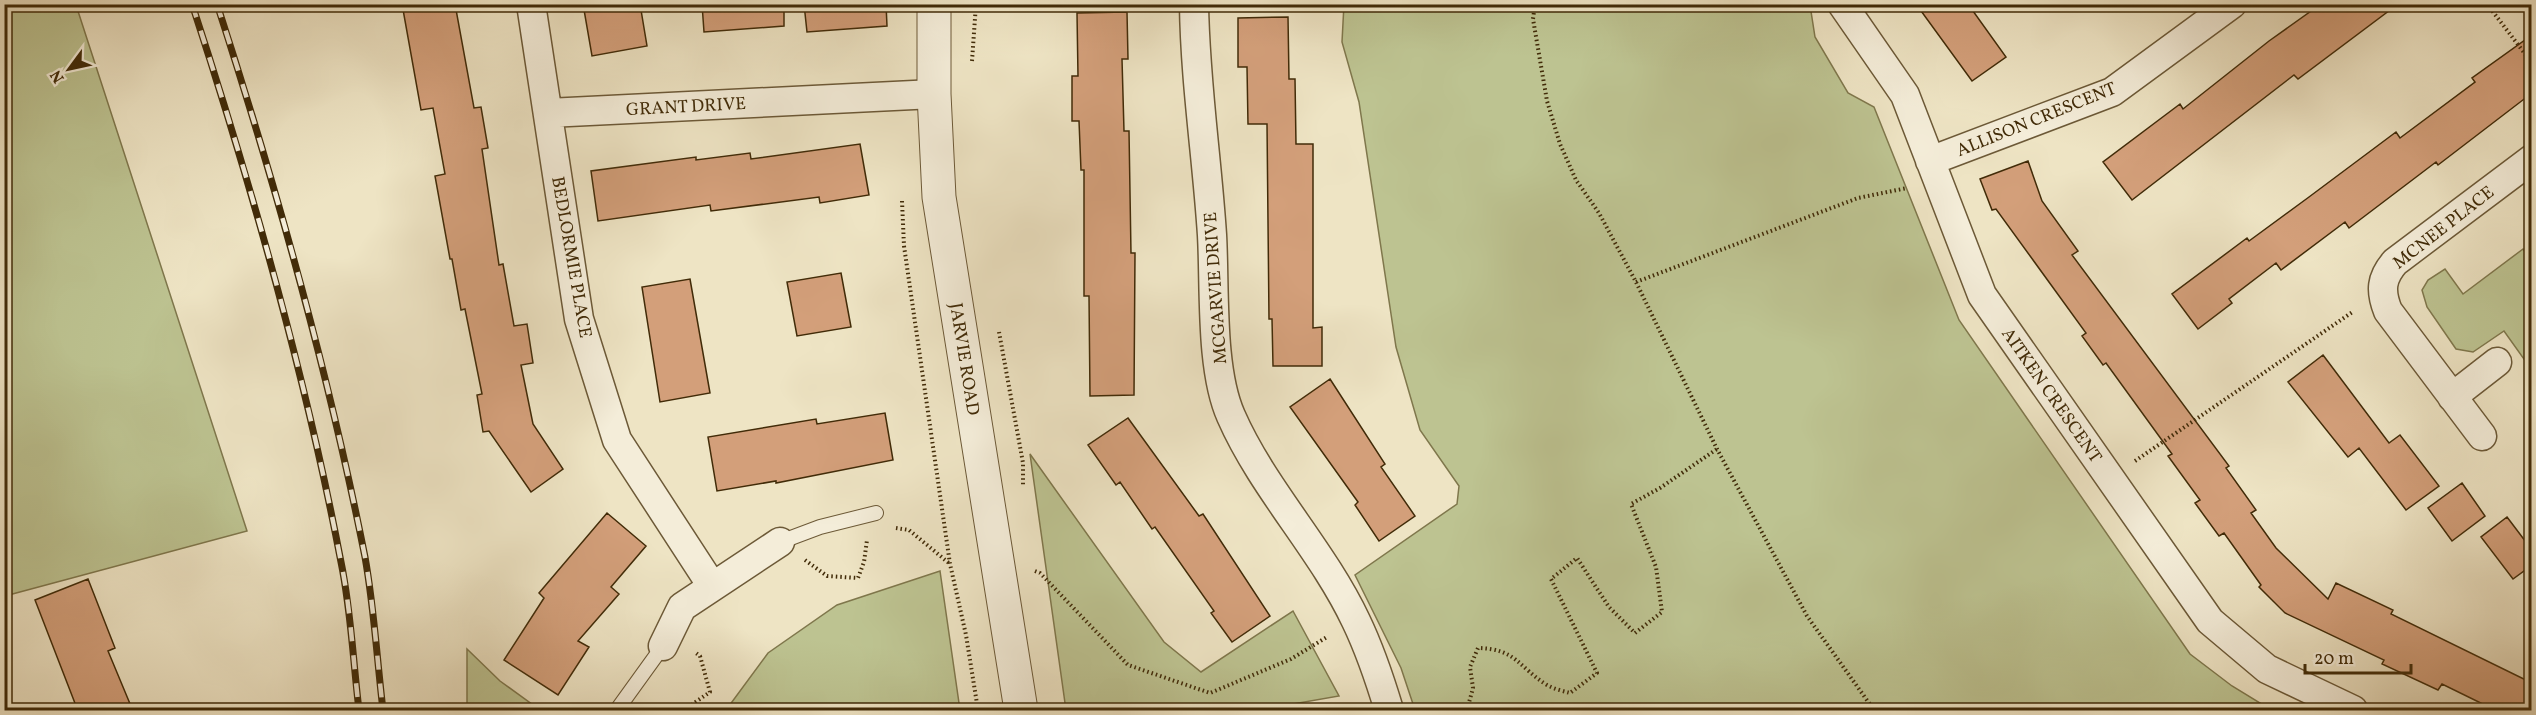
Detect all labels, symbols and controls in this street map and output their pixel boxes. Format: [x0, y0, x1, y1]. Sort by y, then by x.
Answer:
north arrow [39, 39, 99, 99]
text: N [46, 65, 70, 87]
street label: ALLISON CRESCENT [1953, 77, 2121, 164]
street label: GRANT DRIVE [625, 92, 747, 123]
street label: BEDLORMIE PLACE [544, 174, 597, 340]
street label: MCNEE PLACE [2388, 181, 2500, 276]
street label: MCGARVIE DRIVE [1199, 211, 1234, 365]
street label: JARVIE ROAD [942, 301, 985, 417]
street label: AITKEN CRESCENT [1995, 323, 2107, 469]
scale bar [2305, 637, 2412, 675]
text: 20 m [2314, 647, 2354, 672]

